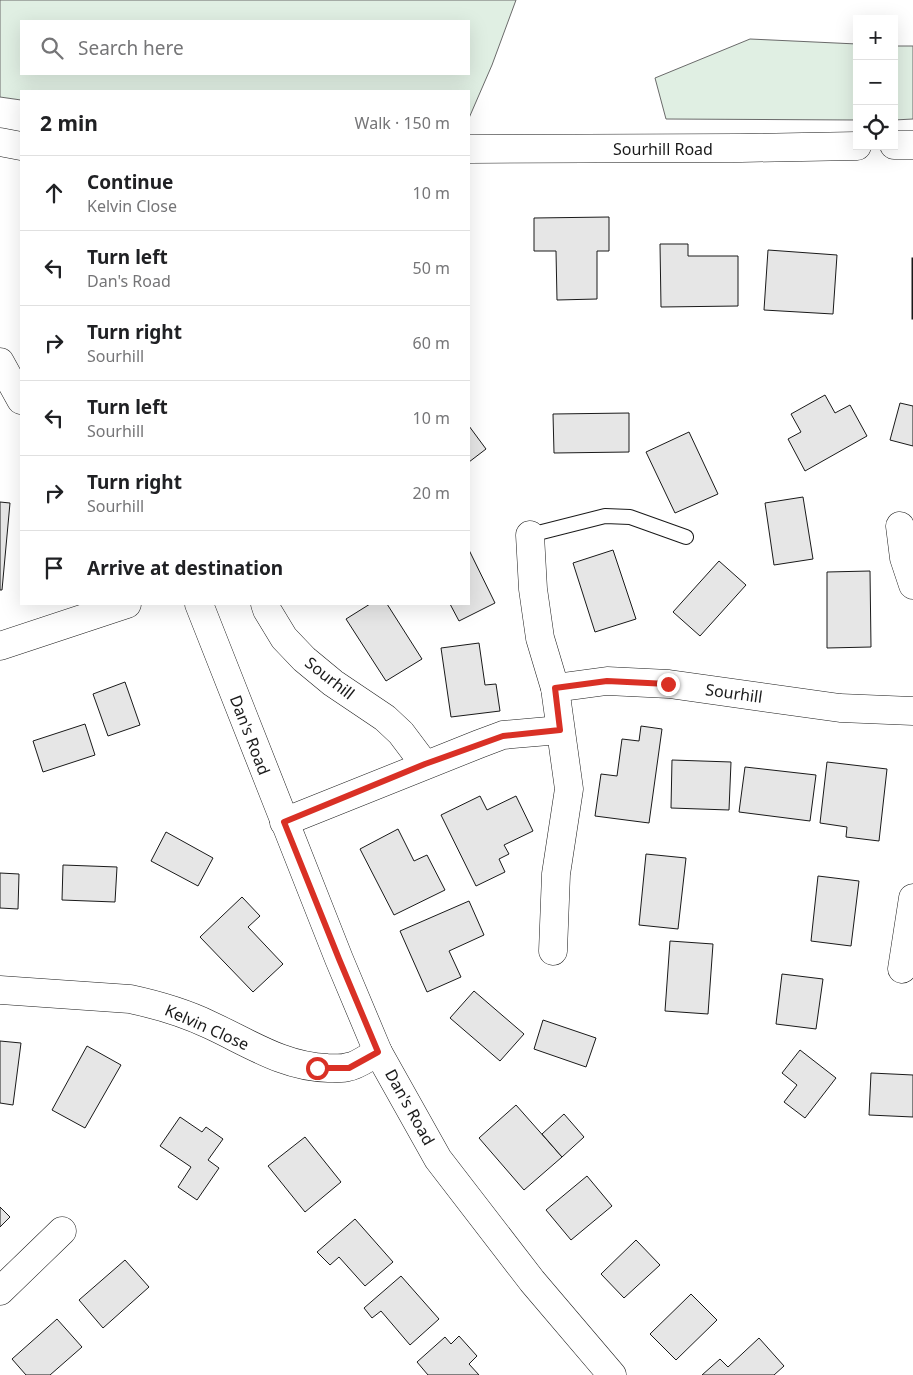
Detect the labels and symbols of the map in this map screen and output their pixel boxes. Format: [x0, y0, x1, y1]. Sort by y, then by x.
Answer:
street label: Sourhill Road [613, 138, 713, 160]
street label: Sourhill [301, 652, 359, 704]
route end [657, 673, 680, 696]
street label: Sourhill [704, 678, 764, 708]
street label: Dan's Road [225, 692, 275, 778]
street label: Kelvin Close [161, 999, 253, 1055]
route start [306, 1057, 329, 1080]
street label: Dan's Road [380, 1065, 440, 1149]

